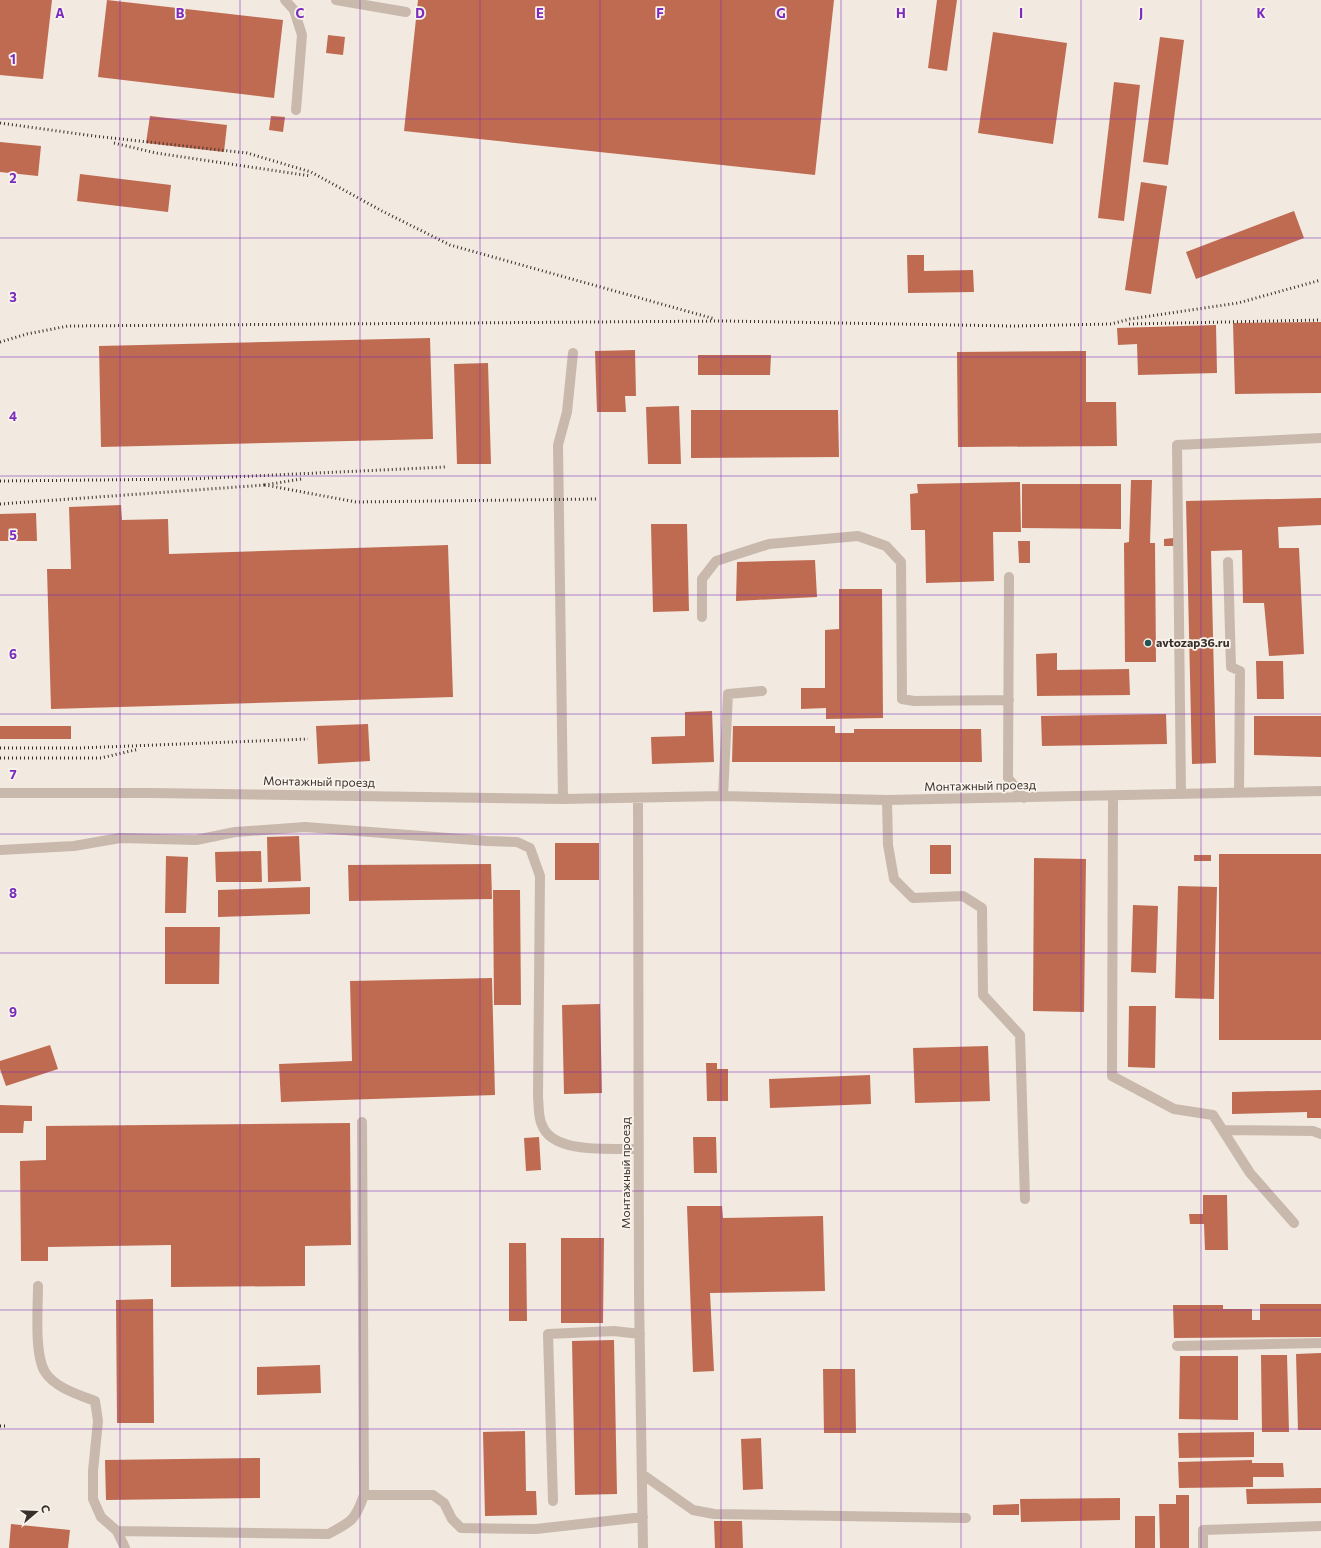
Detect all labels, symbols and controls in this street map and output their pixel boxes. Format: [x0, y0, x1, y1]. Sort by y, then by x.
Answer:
text: A [55, 5, 65, 21]
text: B [176, 5, 185, 21]
text: C [296, 5, 305, 21]
text: D [415, 5, 425, 21]
text: E [536, 5, 544, 21]
text: F [656, 5, 664, 21]
text: G [776, 5, 786, 21]
text: H [896, 5, 906, 21]
text: I [1019, 5, 1023, 21]
text: J [1139, 5, 1143, 21]
text: K [1256, 5, 1266, 21]
text: 1 [10, 51, 16, 67]
text: 2 [9, 170, 17, 186]
text: 3 [9, 289, 17, 305]
text: 4 [9, 408, 17, 424]
text: 5 [9, 527, 17, 543]
place label: avtozap36.ru [1156, 635, 1230, 649]
marker: avtozap36.ru [1143, 638, 1153, 648]
text: 6 [9, 646, 17, 662]
text: 7 [9, 766, 17, 782]
street label: Монтажный проезд [263, 773, 375, 789]
street label: Монтажный проезд [924, 777, 1036, 793]
text: 8 [9, 885, 17, 901]
text: 9 [9, 1004, 17, 1020]
street label: Монтажный проезд [618, 1117, 632, 1229]
north arrow [16, 1492, 56, 1532]
text: С [39, 1503, 53, 1515]

